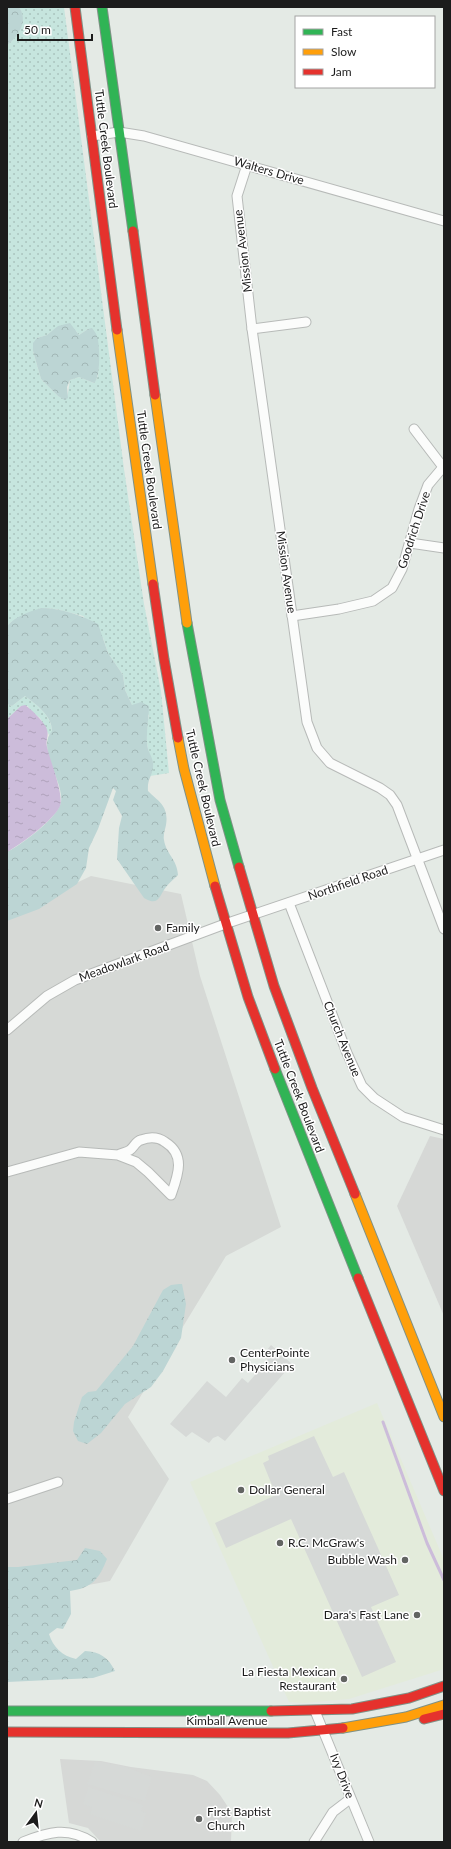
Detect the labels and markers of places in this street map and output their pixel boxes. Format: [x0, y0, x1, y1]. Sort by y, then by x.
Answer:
place label: Family [166, 920, 200, 935]
marker: Family [153, 923, 163, 933]
place label: CenterPointe Physicians [240, 1345, 310, 1374]
marker: CenterPointe Physicians [227, 1355, 237, 1365]
place label: Dollar General [249, 1482, 325, 1497]
marker: Dollar General [236, 1485, 246, 1495]
place label: R.C. McGraw's [288, 1535, 364, 1550]
marker: R.C. McGraw's [275, 1538, 285, 1548]
place label: Bubble Wash [328, 1552, 397, 1567]
marker: Bubble Wash [400, 1555, 410, 1565]
place label: Dara's Fast Lane [324, 1607, 409, 1622]
marker: Dara's Fast Lane [412, 1610, 422, 1620]
place label: La Fiesta Mexican Restaurant [242, 1664, 337, 1693]
marker: La Fiesta Mexican Restaurant [339, 1674, 349, 1684]
place label: First Baptist Church [207, 1804, 271, 1833]
marker: First Baptist Church [194, 1814, 204, 1824]

